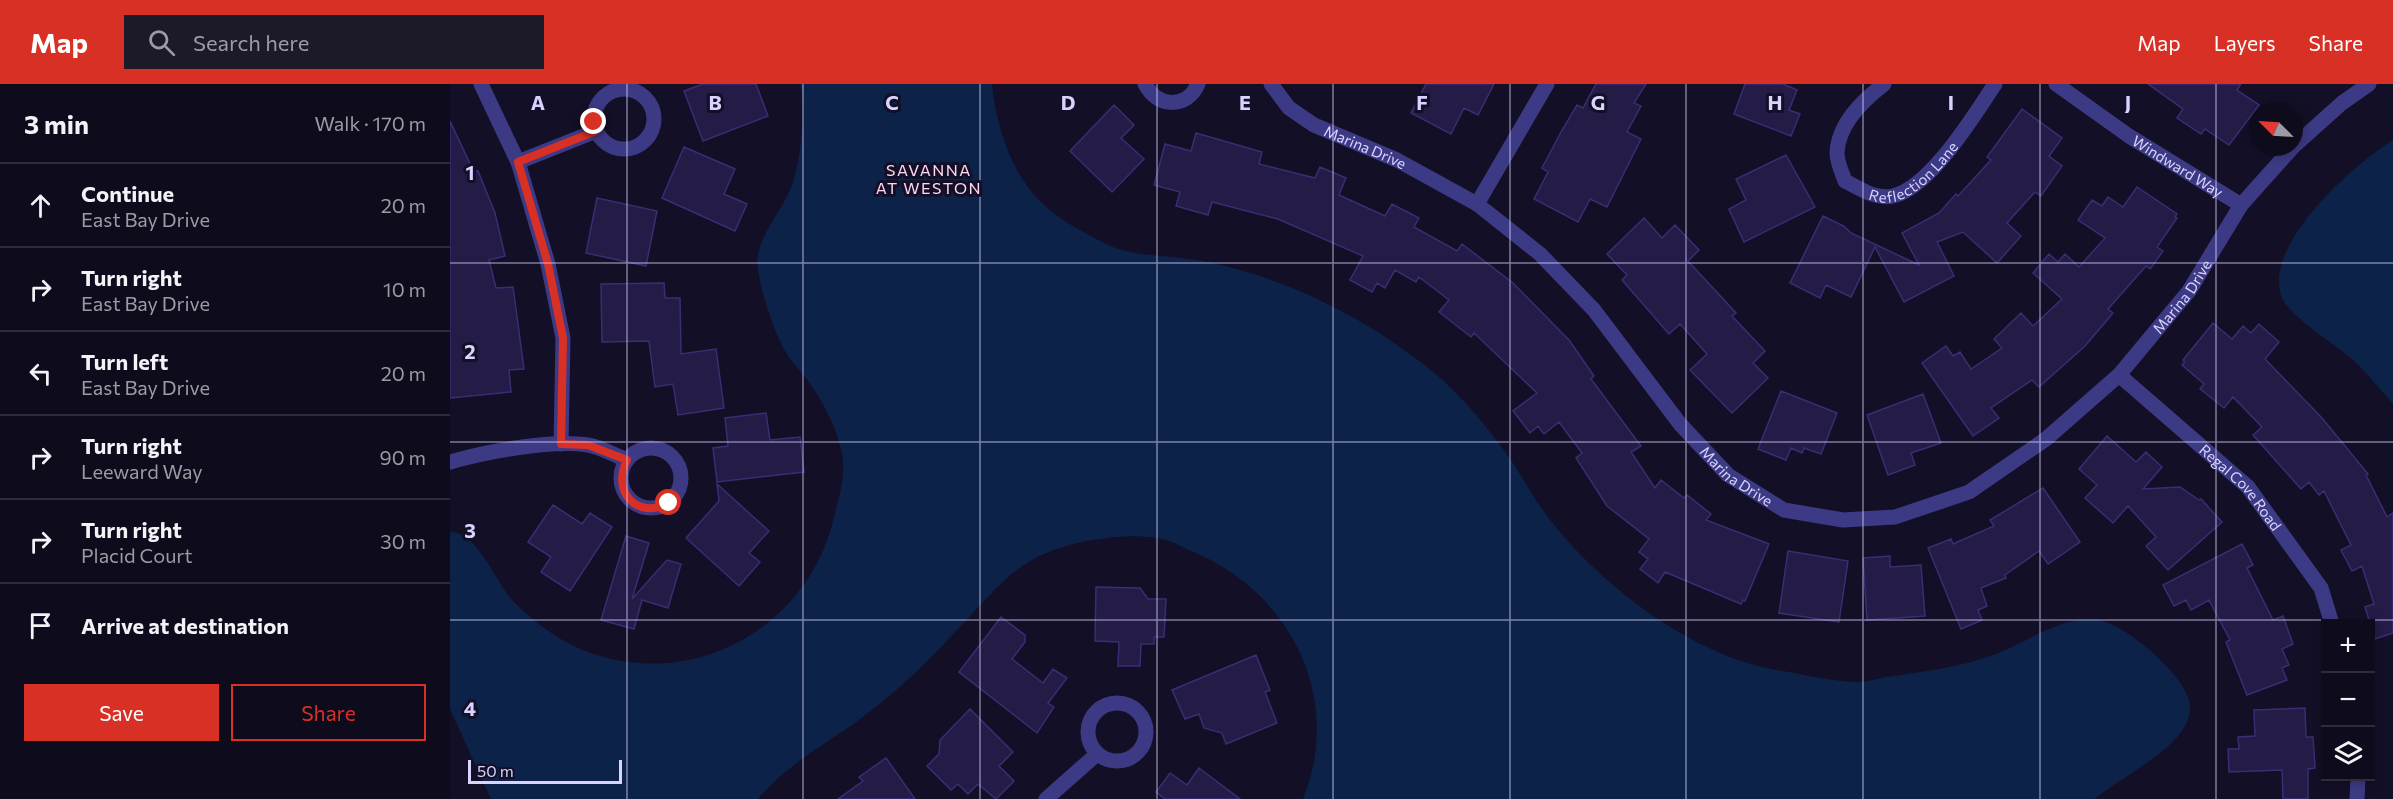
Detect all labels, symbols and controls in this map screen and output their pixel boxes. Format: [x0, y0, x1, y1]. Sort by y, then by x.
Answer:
search box [124, 15, 544, 69]
text: Map [30, 25, 88, 59]
icon: search [145, 26, 178, 59]
text: Search here [193, 29, 309, 56]
text: Map [2137, 30, 2181, 55]
text: Layers [2214, 30, 2276, 55]
text: Share [2309, 30, 2363, 55]
text: A [531, 90, 545, 114]
text: B [708, 90, 722, 114]
text: C [885, 90, 899, 114]
text: D [1061, 90, 1075, 114]
text: E [1239, 90, 1251, 114]
text: F [1416, 90, 1428, 114]
text: G [1591, 90, 1605, 114]
text: H [1768, 90, 1783, 114]
text: I [1948, 90, 1954, 114]
text: J [2125, 90, 2131, 114]
north arrow [2249, 102, 2303, 156]
text: 3 min [24, 108, 89, 139]
route end [580, 108, 606, 134]
text: Walk · 170 m [315, 111, 426, 135]
street label: Marina Drive [1322, 121, 1410, 172]
street label: Windward Way [2129, 131, 2227, 201]
street label: Reflection Lane [1867, 138, 1961, 206]
text: 1 [465, 160, 475, 184]
district label: SAVANNA AT WESTON [876, 160, 982, 197]
text: Continue [81, 180, 174, 207]
icon: ahead [24, 189, 57, 222]
text: 20 m [381, 193, 426, 217]
text: East Bay Drive [81, 207, 210, 231]
street label: Marina Drive [2149, 256, 2215, 337]
text: Turn right [81, 264, 182, 291]
icon: right [24, 273, 57, 306]
text: 10 m [383, 277, 426, 301]
text: East Bay Drive [81, 291, 210, 315]
text: 2 [464, 339, 476, 363]
text: Turn left [81, 348, 168, 375]
icon: left [24, 357, 57, 390]
text: 20 m [381, 361, 426, 385]
text: East Bay Drive [81, 375, 210, 399]
text: Turn right [81, 432, 182, 459]
street label: Regal Cove Road [2196, 440, 2285, 534]
icon: right [24, 441, 57, 474]
street label: Marina Drive [1696, 442, 1776, 510]
text: 90 m [380, 445, 426, 469]
text: Leeward Way [81, 459, 203, 483]
route start [655, 489, 681, 515]
text: Turn right [81, 516, 182, 543]
text: 3 [464, 518, 476, 542]
icon: right [24, 525, 57, 558]
text: 30 m [380, 529, 426, 553]
text: Placid Court [81, 543, 193, 567]
icon: arrive [24, 609, 57, 642]
text: Arrive at destination [81, 612, 289, 639]
map controls [2321, 619, 2375, 781]
button: + [2321, 619, 2375, 673]
button: − [2321, 673, 2375, 727]
button: Save [24, 684, 219, 741]
button: Share [231, 684, 426, 741]
text: 4 [464, 696, 476, 720]
button: layers [2321, 727, 2375, 781]
scale bar [468, 757, 622, 784]
text: 50 m [477, 761, 514, 780]

